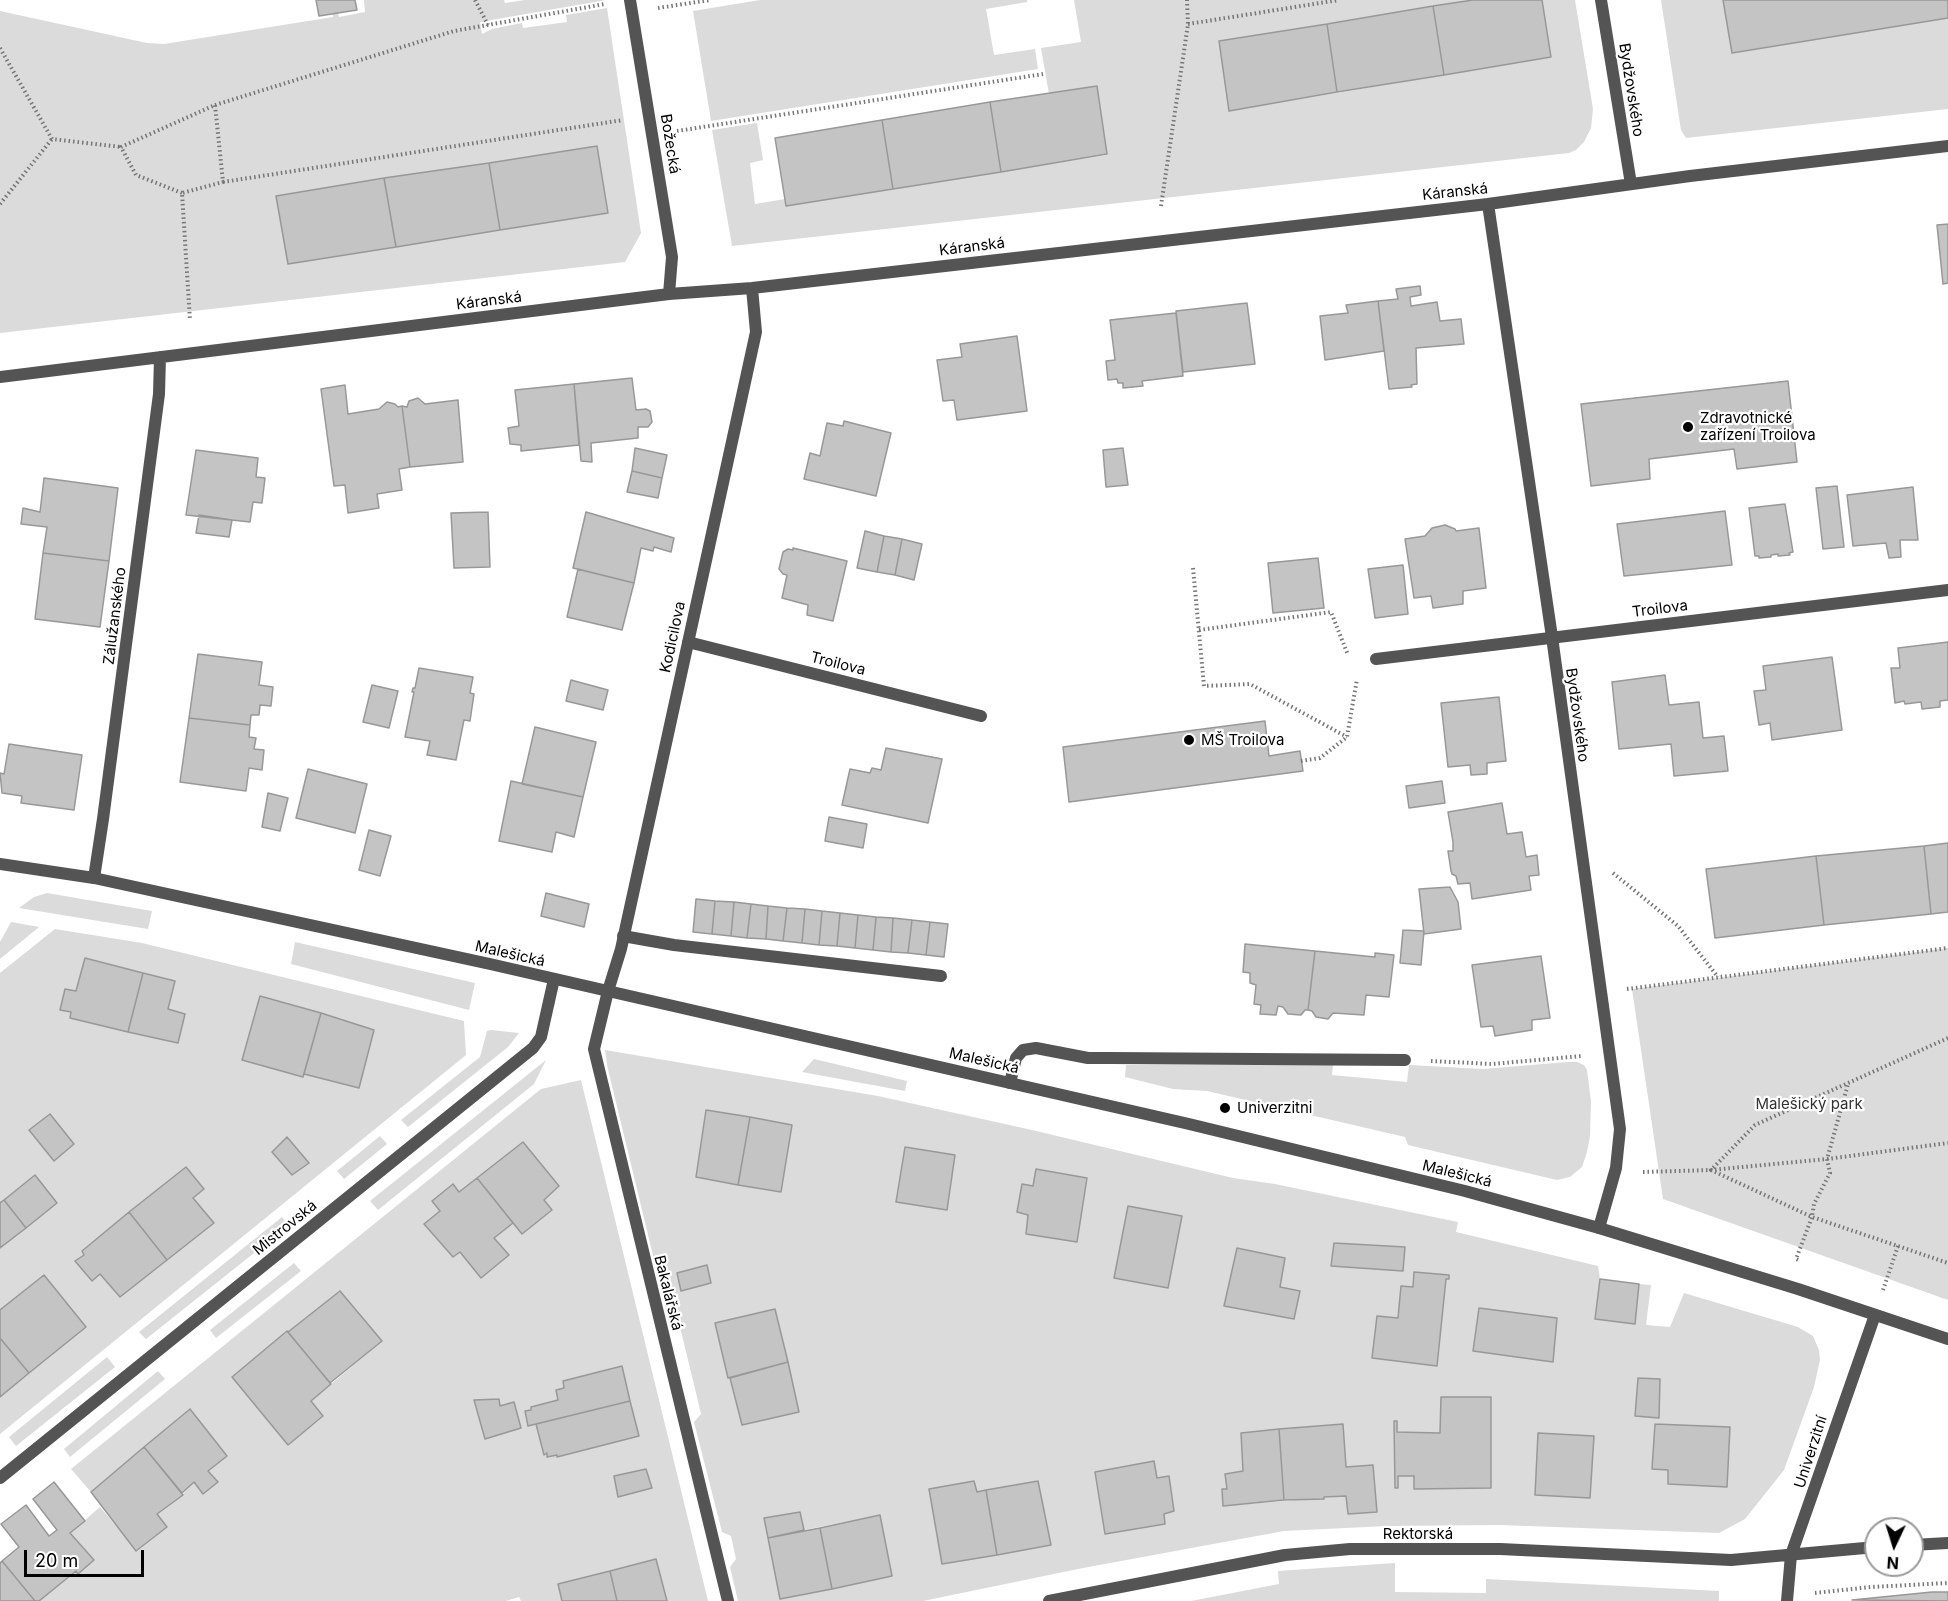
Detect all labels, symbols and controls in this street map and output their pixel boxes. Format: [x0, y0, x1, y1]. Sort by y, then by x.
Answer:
street label: Bydžovského [1615, 42, 1647, 138]
street label: Božecká [656, 113, 684, 175]
street label: Káranská [1421, 180, 1489, 204]
street label: Káranská [938, 234, 1006, 260]
street label: Káranská [455, 288, 523, 314]
place label: Zdravotnické zařízení Troilova [1700, 409, 1816, 444]
marker: Zdravotnické zařízení Troilova [1681, 420, 1695, 434]
street label: Zálužanského [100, 566, 130, 666]
street label: Troilova [1631, 597, 1689, 621]
street label: Kodicilova [657, 600, 689, 674]
street label: Troilova [809, 648, 867, 680]
street label: Bydžovského [1561, 667, 1593, 763]
place label: MŠ Troilova [1201, 731, 1284, 749]
marker: MŠ Troilova [1182, 733, 1196, 747]
street label: Malešická [473, 937, 547, 971]
street label: Malešická [947, 1044, 1021, 1078]
park label: Malešický park [1755, 1095, 1863, 1113]
place label: Univerzitni [1237, 1099, 1313, 1117]
marker: Univerzitni [1218, 1101, 1232, 1115]
street label: Malešická [1420, 1157, 1494, 1191]
street label: Mistrovská [249, 1197, 321, 1259]
street label: Bakalářská [650, 1253, 686, 1333]
street label: Univerzitní [1791, 1413, 1831, 1491]
north arrow [1864, 1517, 1924, 1577]
street label: Rektorská [1383, 1525, 1453, 1543]
scale bar [27, 1538, 147, 1576]
text: 20 m [35, 1550, 78, 1571]
text: N [1886, 1553, 1900, 1573]

